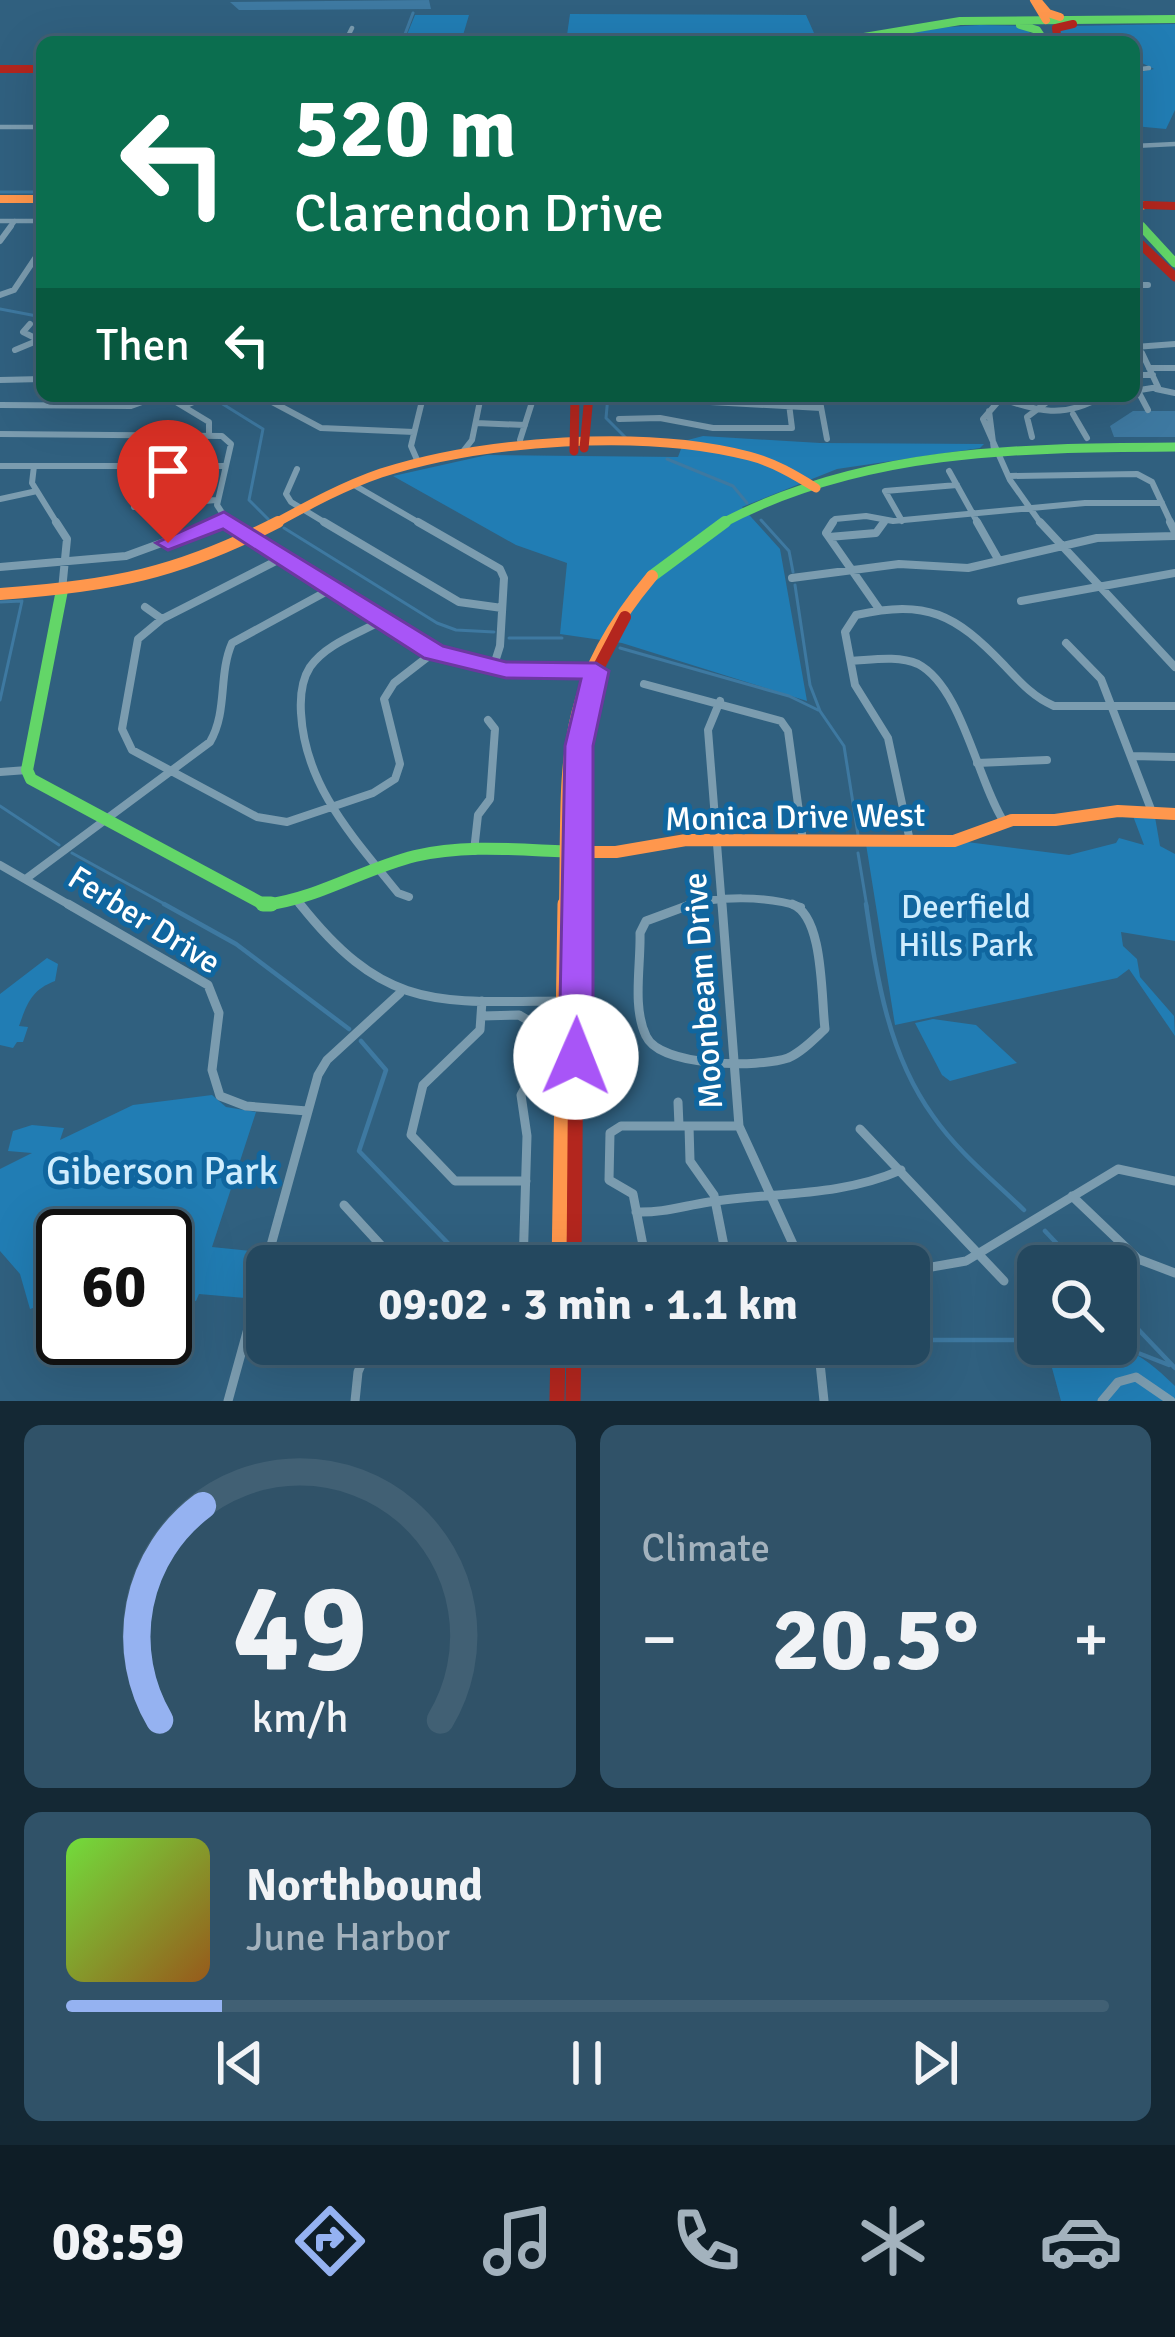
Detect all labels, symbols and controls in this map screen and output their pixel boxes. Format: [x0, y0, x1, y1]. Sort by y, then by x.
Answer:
text: 520 m [294, 77, 516, 181]
icon: left [96, 84, 252, 240]
text: Clarendon Drive [294, 180, 664, 247]
icon: left [214, 312, 280, 378]
text: Then [96, 318, 190, 373]
pin [117, 420, 219, 543]
icon: arrive [135, 438, 201, 504]
street label: Monica Drive West [664, 795, 926, 840]
street label: Ferber Drive [60, 857, 228, 983]
street label: Moonbeam Drive [675, 871, 732, 1111]
park label: Deerfield Hills Park [898, 887, 1034, 966]
position arrow [513, 994, 639, 1120]
park label: Giberson Park [46, 1147, 278, 1195]
speed limit sign: 60 [36, 1209, 192, 1365]
map controls [1017, 1245, 1137, 1365]
button: search [1017, 1245, 1137, 1365]
text: 09:02 · 3 min · 1.1 km [378, 1277, 798, 1332]
text: Climate [642, 1524, 770, 1572]
text: 49 [232, 1552, 367, 1705]
text: 20.5° [771, 1584, 979, 1695]
text: − [642, 1599, 677, 1680]
text: + [1073, 1599, 1109, 1680]
text: km/h [251, 1691, 348, 1744]
text: Northbound [246, 1858, 483, 1913]
text: June Harbor [246, 1913, 450, 1961]
icon: previous [207, 2030, 273, 2096]
icon: pause [554, 2030, 620, 2096]
icon: next [902, 2030, 968, 2096]
icon: directions [288, 2199, 372, 2283]
icon: music [476, 2199, 560, 2283]
icon: phone [664, 2199, 748, 2283]
icon: climate [851, 2199, 935, 2283]
icon: car [1039, 2199, 1123, 2283]
text: 08:59 [52, 2208, 184, 2275]

